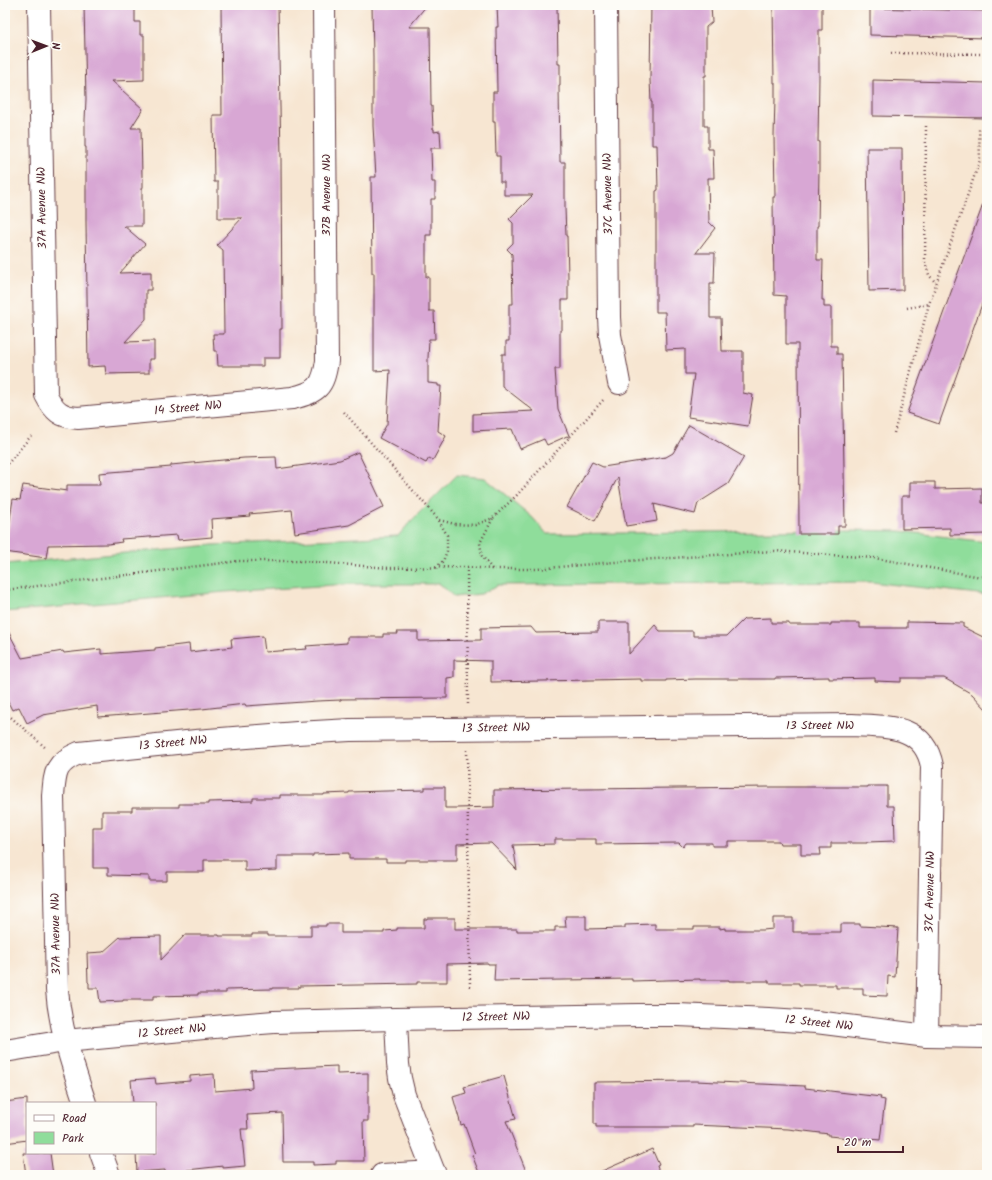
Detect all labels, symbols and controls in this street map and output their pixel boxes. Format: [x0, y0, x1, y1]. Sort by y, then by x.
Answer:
north arrow [26, 26, 66, 66]
text: N [46, 42, 64, 50]
street label: 37C Avenue NW [598, 153, 618, 235]
street label: 37B Avenue NW [317, 154, 336, 236]
street label: 37A Avenue NW [32, 167, 52, 249]
street label: 14 Street NW [153, 396, 223, 420]
street label: 13 Street NW [786, 716, 854, 735]
street label: 13 Street NW [462, 718, 530, 738]
street label: 13 Street NW [138, 731, 208, 755]
street label: 37C Avenue NW [920, 851, 940, 933]
street label: 37A Avenue NW [46, 893, 66, 975]
street label: 12 Street NW [462, 1007, 530, 1027]
street label: 12 Street NW [784, 1010, 854, 1036]
street label: 12 Street NW [137, 1019, 207, 1043]
legend [26, 1102, 156, 1154]
text: Road [62, 1109, 87, 1128]
scale bar [838, 1128, 903, 1154]
text: Park [62, 1129, 84, 1148]
text: 20 m [844, 1133, 872, 1152]

